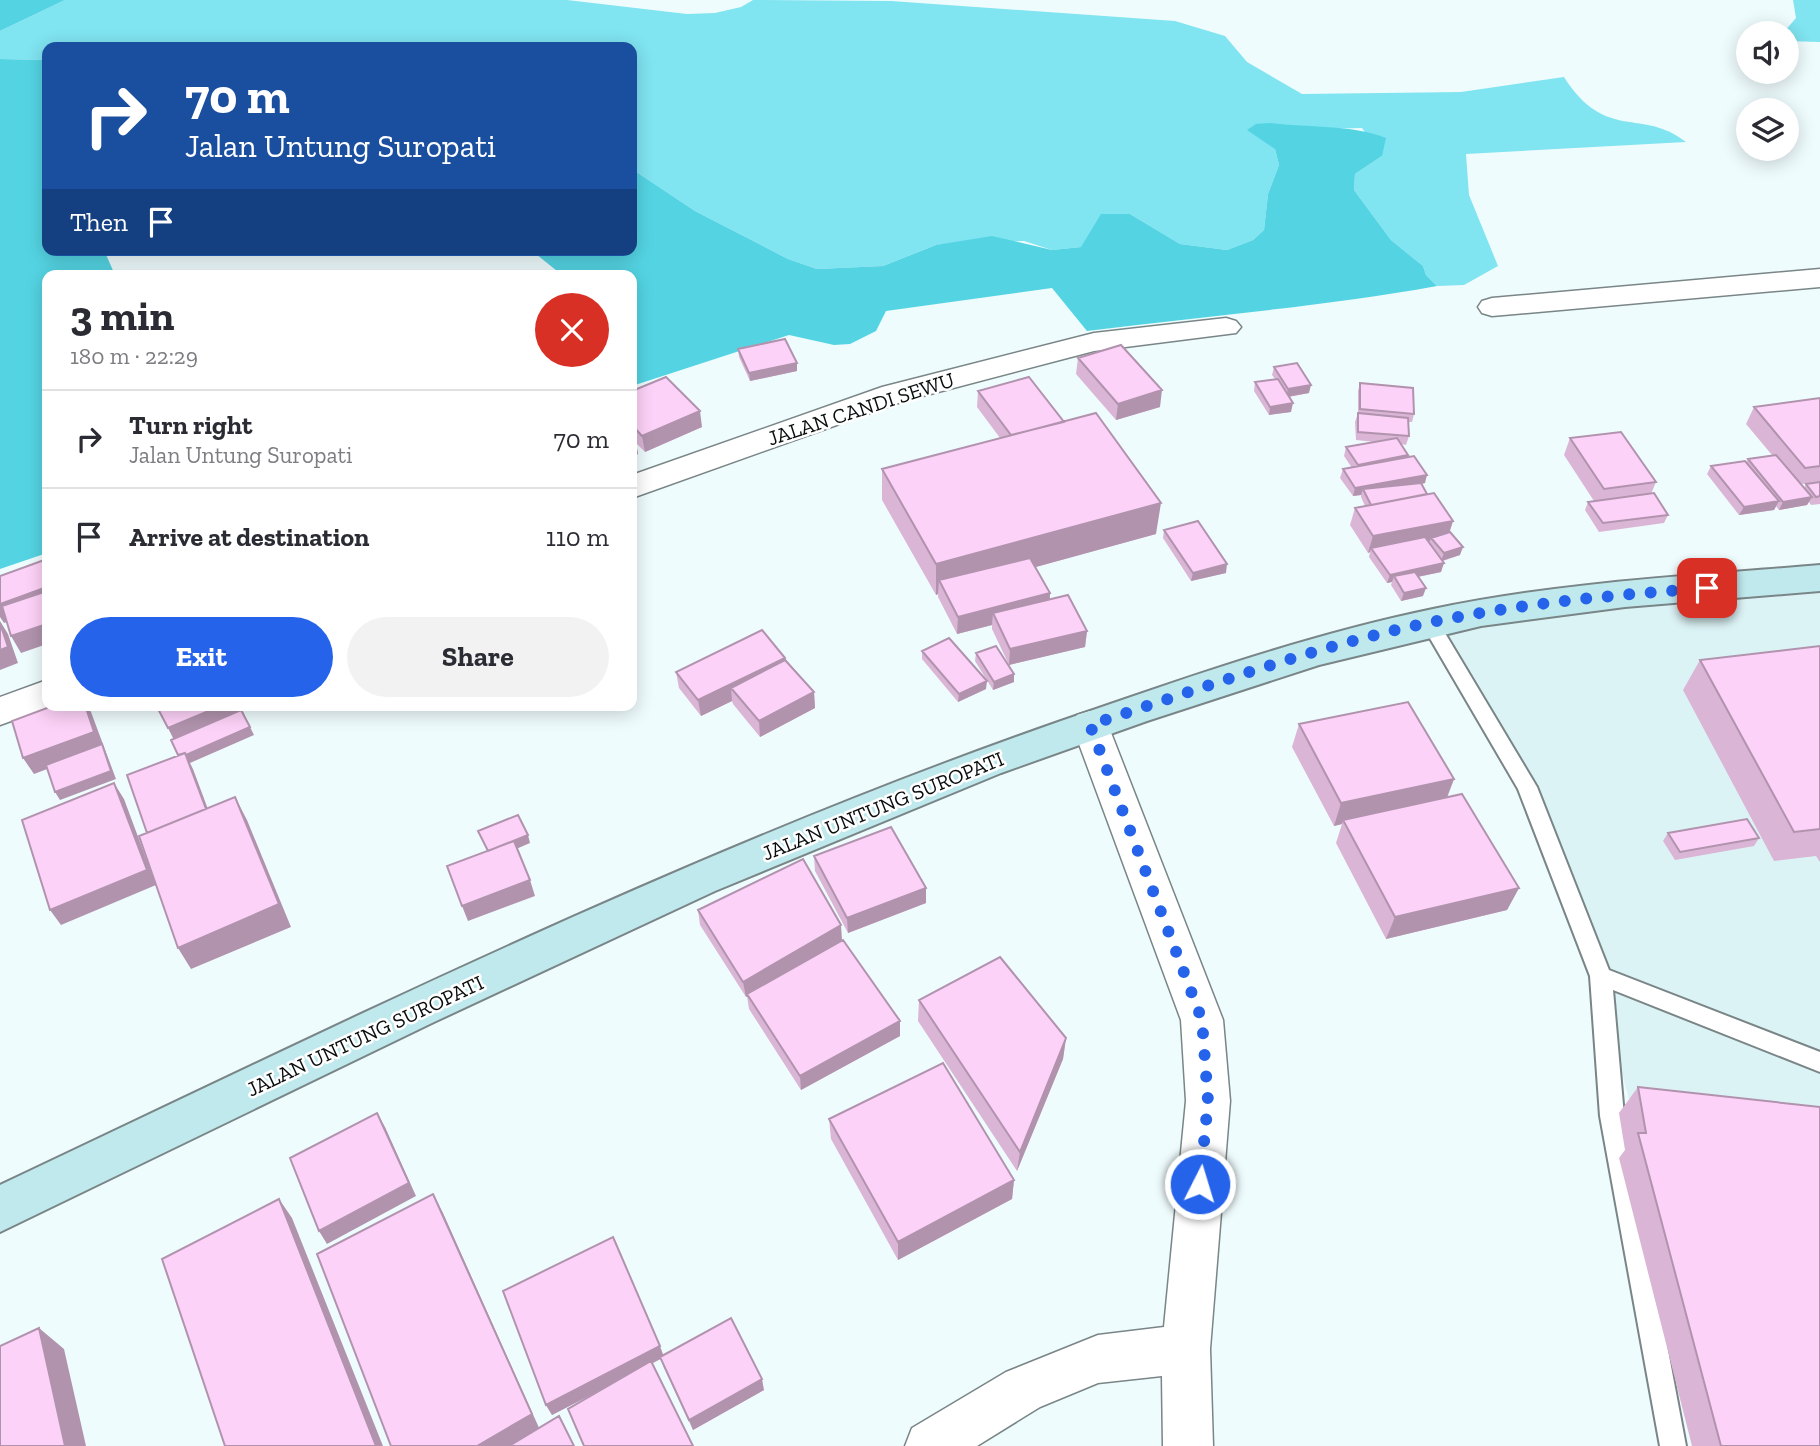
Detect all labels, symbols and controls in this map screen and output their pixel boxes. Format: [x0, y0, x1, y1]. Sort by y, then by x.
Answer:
map controls [1736, 21, 1799, 161]
button: sound [1736, 21, 1799, 84]
text: 70 m [185, 67, 290, 126]
icon: right [70, 70, 161, 161]
button: layers [1736, 98, 1799, 161]
text: Jalan Untung Suropati [185, 127, 496, 165]
icon: arrive [142, 203, 180, 241]
text: Then [70, 206, 128, 238]
text: 3 min [70, 290, 175, 341]
button: close [535, 293, 609, 367]
text: 180 m · 22:29 [70, 342, 198, 370]
street label: JALAN CANDI SEWU [764, 367, 957, 451]
text: Turn right [129, 409, 252, 441]
icon: right [70, 420, 108, 458]
text: 70 m [553, 423, 609, 455]
text: Jalan Untung Suropati [129, 441, 353, 469]
icon: arrive [70, 518, 108, 556]
text: Arrive at destination [129, 521, 369, 553]
text: 110 m [546, 521, 609, 553]
pin [1677, 558, 1737, 618]
icon: arrive [1688, 569, 1726, 607]
button: Exit [70, 617, 333, 697]
button: Share [347, 617, 609, 697]
street label: JALAN UNTUNG SUROPATI [758, 746, 1007, 866]
street label: JALAN UNTUNG SUROPATI [242, 970, 487, 1101]
position arrow [1163, 1147, 1237, 1221]

